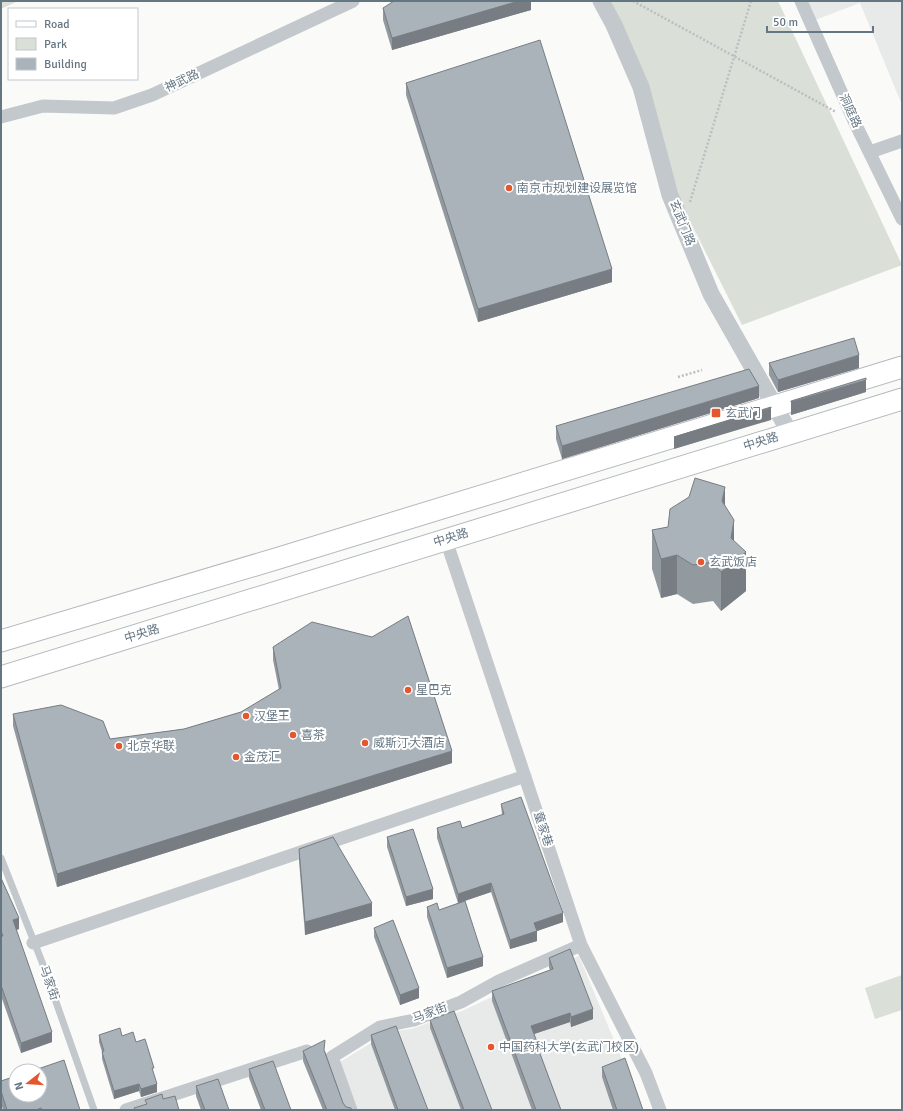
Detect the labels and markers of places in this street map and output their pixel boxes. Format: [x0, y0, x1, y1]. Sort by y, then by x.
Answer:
place label: 南京市规划建设展览馆 [517, 181, 637, 196]
marker: 南京市规划建设展览馆 [504, 183, 514, 193]
place label: 玄武门 [725, 406, 761, 421]
marker: 玄武门 [710, 407, 722, 419]
place label: 玄武饭店 [709, 555, 757, 570]
marker: 玄武饭店 [696, 557, 706, 567]
place label: 星巴克 [416, 683, 452, 698]
marker: 星巴克 [403, 685, 413, 695]
place label: 汉堡王 [254, 709, 290, 724]
marker: 汉堡王 [241, 711, 251, 721]
place label: 喜茶 [301, 728, 325, 743]
marker: 喜茶 [288, 730, 298, 740]
place label: 威斯汀大酒店 [373, 736, 445, 751]
marker: 威斯汀大酒店 [360, 738, 370, 748]
place label: 北京华联 [127, 739, 175, 754]
marker: 北京华联 [114, 741, 124, 751]
place label: 金茂汇 [244, 750, 280, 765]
marker: 金茂汇 [231, 752, 241, 762]
place label: 中国药科大学(玄武门校区) [499, 1040, 639, 1055]
marker: 中国药科大学(玄武门校区) [486, 1042, 496, 1052]

